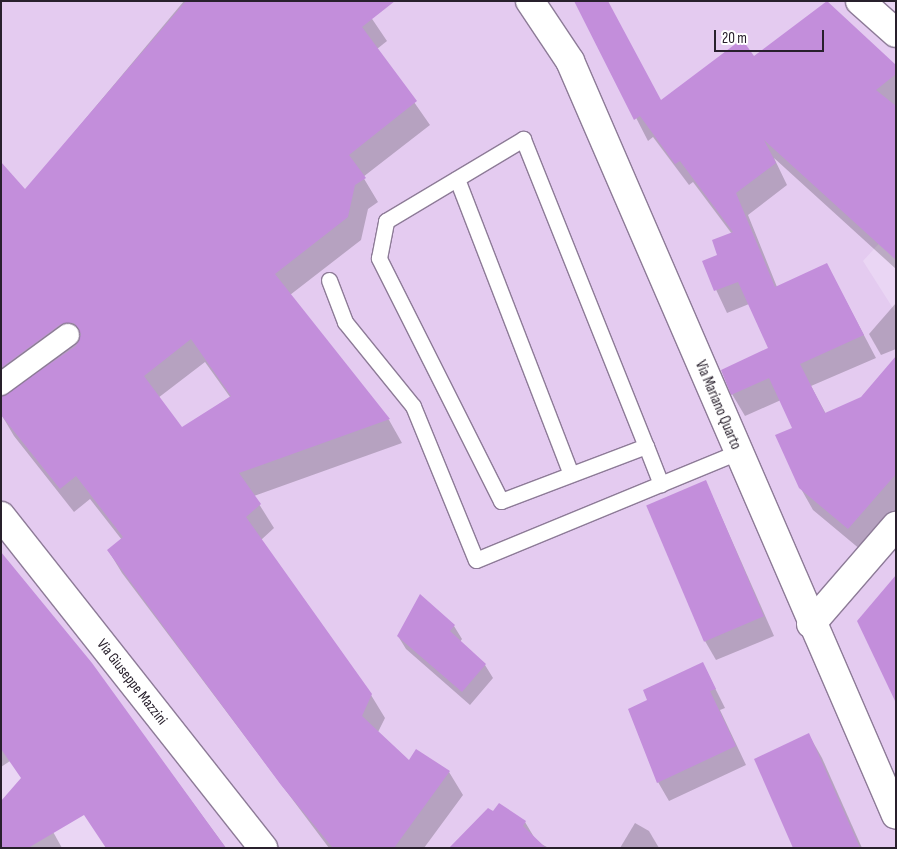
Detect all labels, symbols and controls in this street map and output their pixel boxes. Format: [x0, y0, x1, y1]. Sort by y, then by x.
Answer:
scale bar [717, 20, 827, 52]
text: 20 m [722, 29, 747, 48]
street label: Via Mariano Quarto [691, 358, 745, 452]
street label: Via Giuseppe Mazzini [93, 635, 171, 729]

